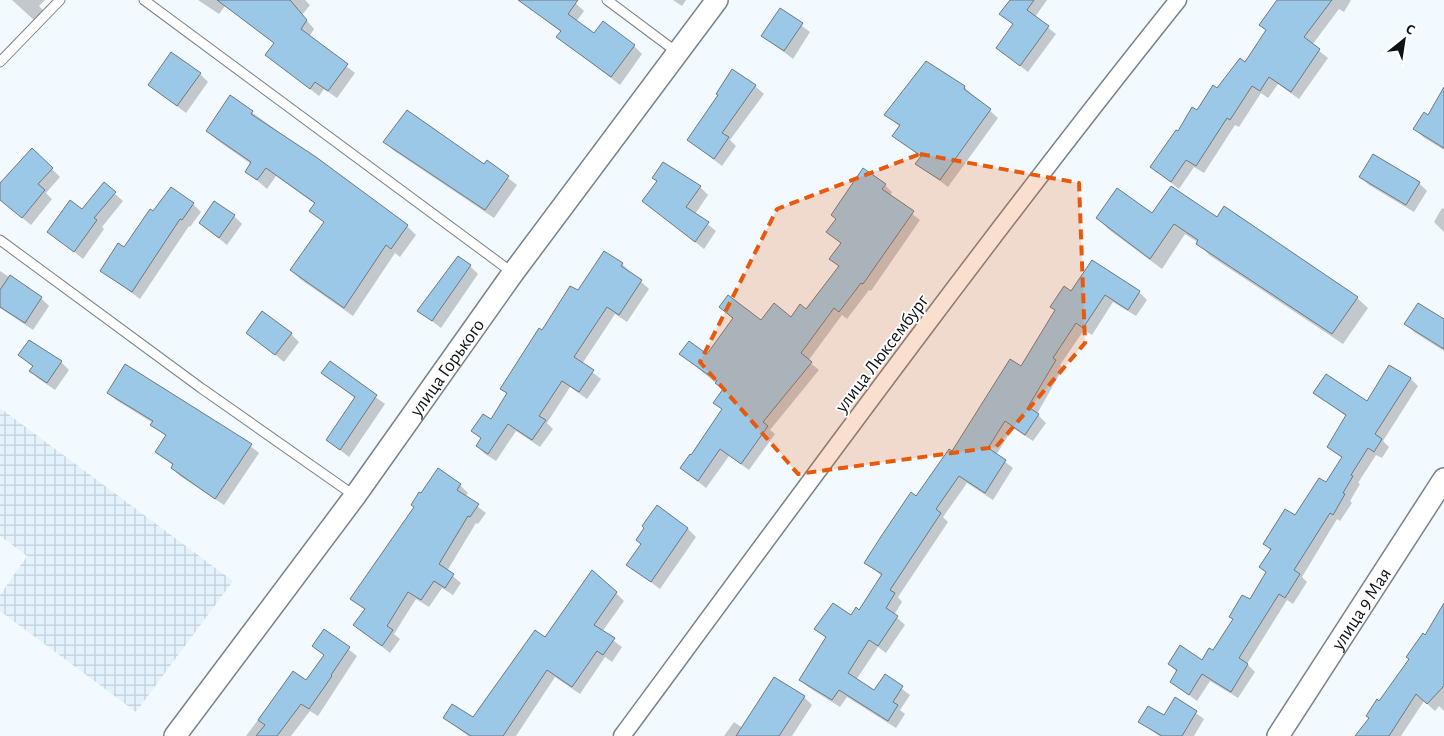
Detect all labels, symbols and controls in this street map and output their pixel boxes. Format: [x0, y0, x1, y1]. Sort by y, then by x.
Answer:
north arrow [1379, 15, 1429, 65]
text: С [1403, 22, 1417, 38]
street label: улица Люксембург [831, 291, 933, 417]
street label: улица Горького [406, 316, 488, 421]
street label: улица 9 Мая [1328, 565, 1395, 654]

